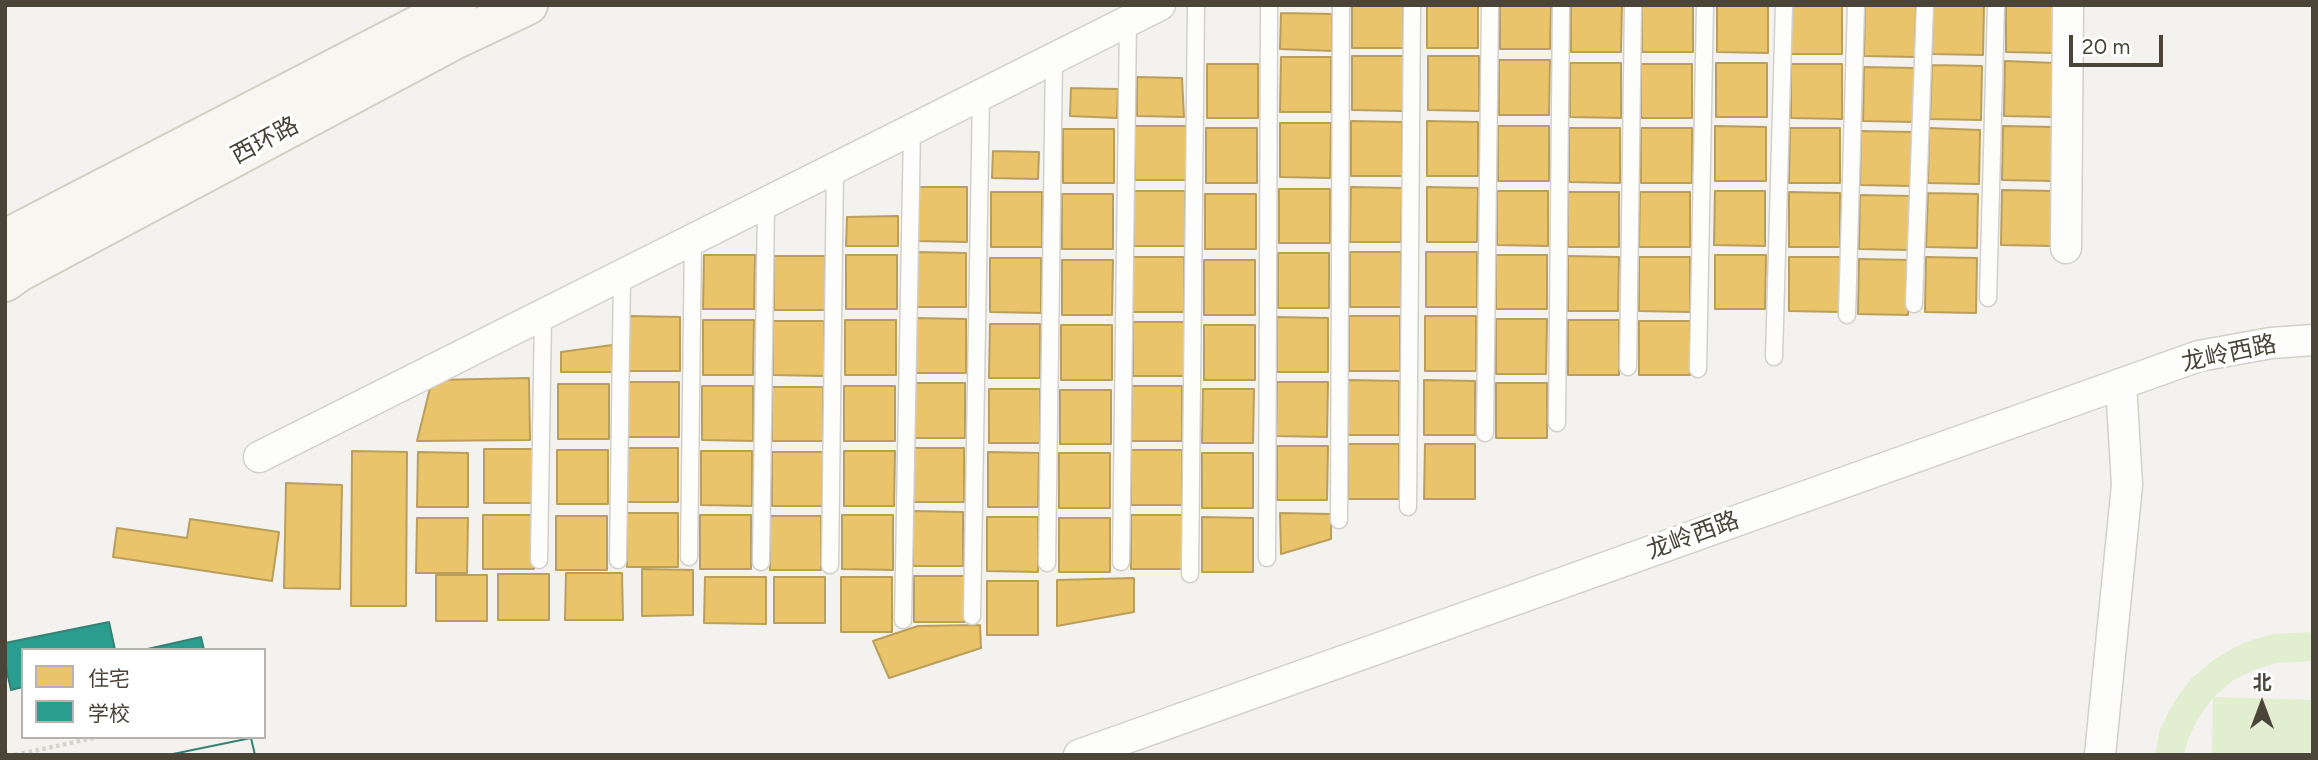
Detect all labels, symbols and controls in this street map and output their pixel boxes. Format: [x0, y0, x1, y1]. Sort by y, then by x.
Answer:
scale bar [2073, 21, 2168, 65]
text: 20 m [2082, 34, 2130, 59]
street label: 西环路 [226, 111, 304, 171]
street label: 龙岭西路 [2179, 330, 2279, 378]
street label: 龙岭西路 [1643, 506, 1743, 566]
legend [21, 648, 266, 739]
text: 住宅 [88, 666, 130, 691]
north arrow [2227, 669, 2297, 739]
text: 北 [2252, 671, 2272, 694]
text: 学校 [88, 701, 130, 726]

